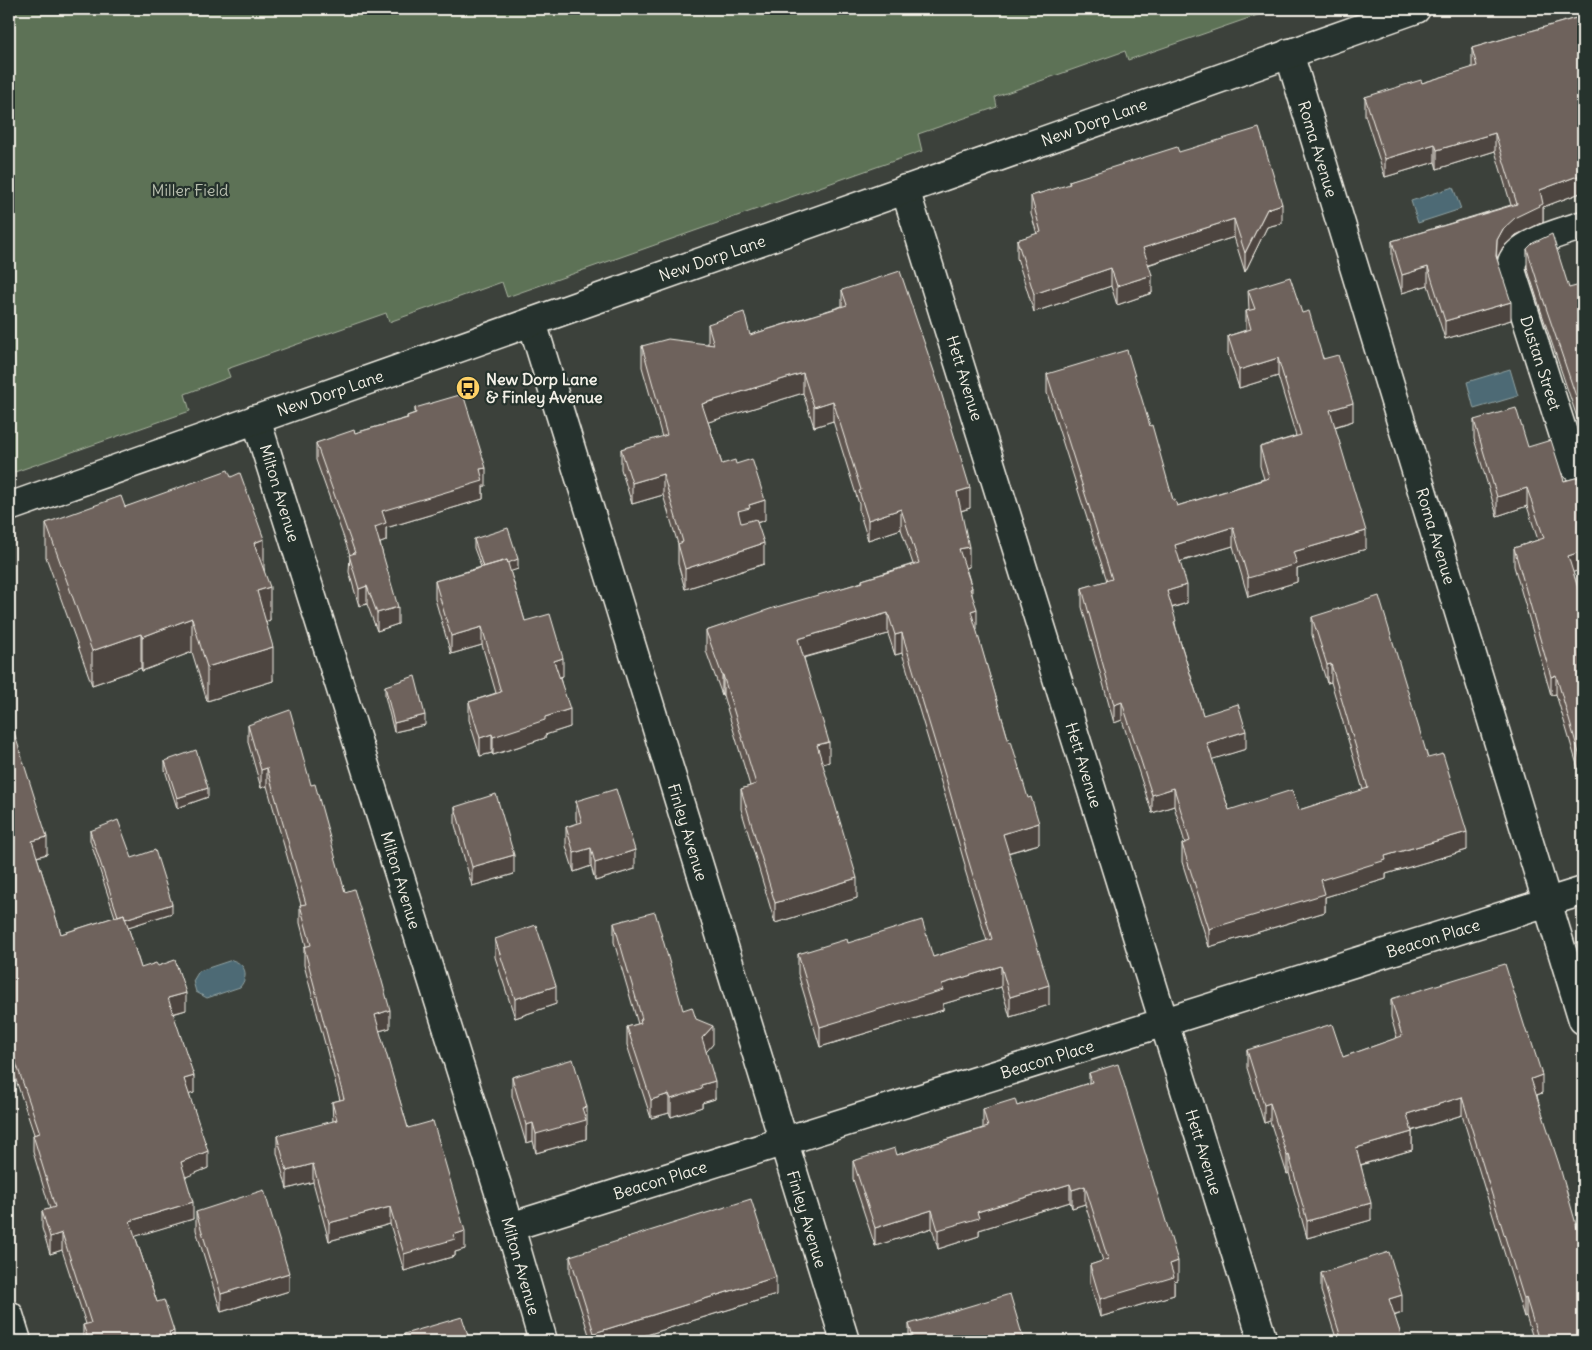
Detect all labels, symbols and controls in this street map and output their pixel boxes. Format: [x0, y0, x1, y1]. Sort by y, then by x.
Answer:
street label: New Dorp Lane [1038, 94, 1150, 150]
street label: Roma Avenue [1294, 98, 1342, 200]
park label: Miller Field [152, 180, 228, 200]
street label: New Dorp Lane [656, 230, 768, 286]
street label: Dustan Street [1516, 313, 1566, 413]
street label: Hett Avenue [943, 333, 987, 423]
street label: New Dorp Lane [274, 365, 386, 421]
place label: New Dorp Lane & Finley Avenue [486, 369, 603, 408]
bus stop icon: New Dorp Lane & Finley Avenue [455, 375, 481, 401]
street label: Milton Avenue [256, 442, 304, 544]
street label: Roma Avenue [1412, 485, 1460, 587]
street label: Hett Avenue [1062, 720, 1106, 810]
street label: Finley Avenue [664, 781, 712, 883]
street label: Milton Avenue [377, 829, 425, 931]
street label: Beacon Place [1384, 914, 1482, 962]
street label: Beacon Place [998, 1035, 1096, 1083]
street label: Hett Avenue [1182, 1107, 1226, 1197]
street label: Beacon Place [611, 1156, 709, 1204]
street label: Finley Avenue [783, 1168, 831, 1270]
street label: Milton Avenue [497, 1215, 545, 1317]

